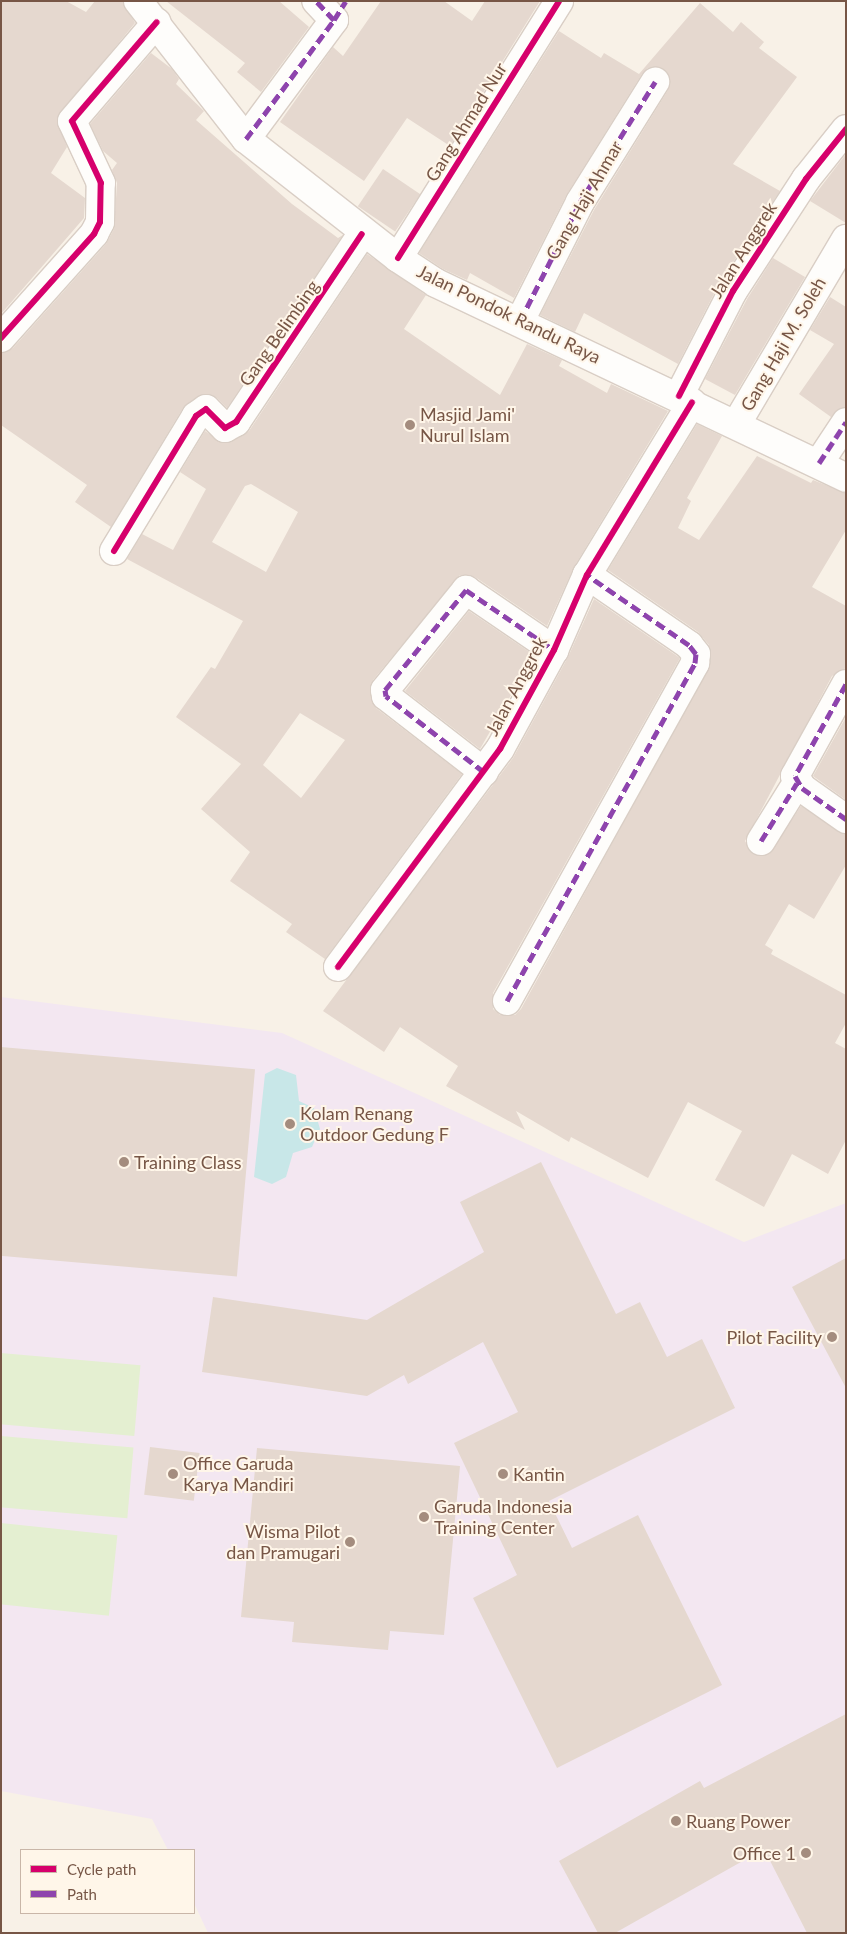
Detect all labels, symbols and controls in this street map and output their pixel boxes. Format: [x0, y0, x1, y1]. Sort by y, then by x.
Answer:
street label: Gang Ahmad Nur [421, 58, 511, 186]
street label: Gang Haji Ahmar [541, 136, 627, 264]
street label: Jalan Anggrek [705, 198, 781, 302]
street label: Jalan Pondok Randu Raya [414, 260, 604, 368]
street label: Gang Haji M. Soleh [736, 273, 830, 415]
street label: Gang Belimbing [235, 276, 323, 390]
place label: Masjid Jami' Nurul Islam [420, 404, 515, 446]
marker: Masjid Jami' Nurul Islam [404, 419, 416, 431]
street label: Jalan Anggrek [481, 632, 551, 740]
place label: Kolam Renang Outdoor Gedung F [300, 1103, 449, 1146]
marker: Kolam Renang Outdoor Gedung F [284, 1118, 296, 1130]
place label: Training Class [134, 1151, 242, 1173]
marker: Training Class [118, 1156, 130, 1168]
place label: Pilot Facility [727, 1326, 822, 1348]
marker: Pilot Facility [826, 1331, 838, 1343]
place label: Office Garuda Karya Mandiri [183, 1453, 294, 1496]
place label: Kantin [513, 1463, 565, 1485]
marker: Office Garuda Karya Mandiri [167, 1468, 179, 1480]
marker: Kantin [497, 1468, 509, 1480]
place label: Garuda Indonesia Training Center [434, 1496, 572, 1538]
marker: Garuda Indonesia Training Center [418, 1511, 430, 1523]
place label: Wisma Pilot dan Pramugari [226, 1521, 340, 1564]
marker: Wisma Pilot dan Pramugari [344, 1536, 356, 1548]
place label: Ruang Power [686, 1810, 790, 1832]
marker: Ruang Power [670, 1815, 682, 1827]
place label: Office 1 [733, 1842, 796, 1864]
marker: Office 1 [800, 1847, 812, 1859]
legend [20, 1849, 195, 1914]
text: Cycle path [67, 1860, 136, 1878]
text: Path [67, 1885, 97, 1903]

